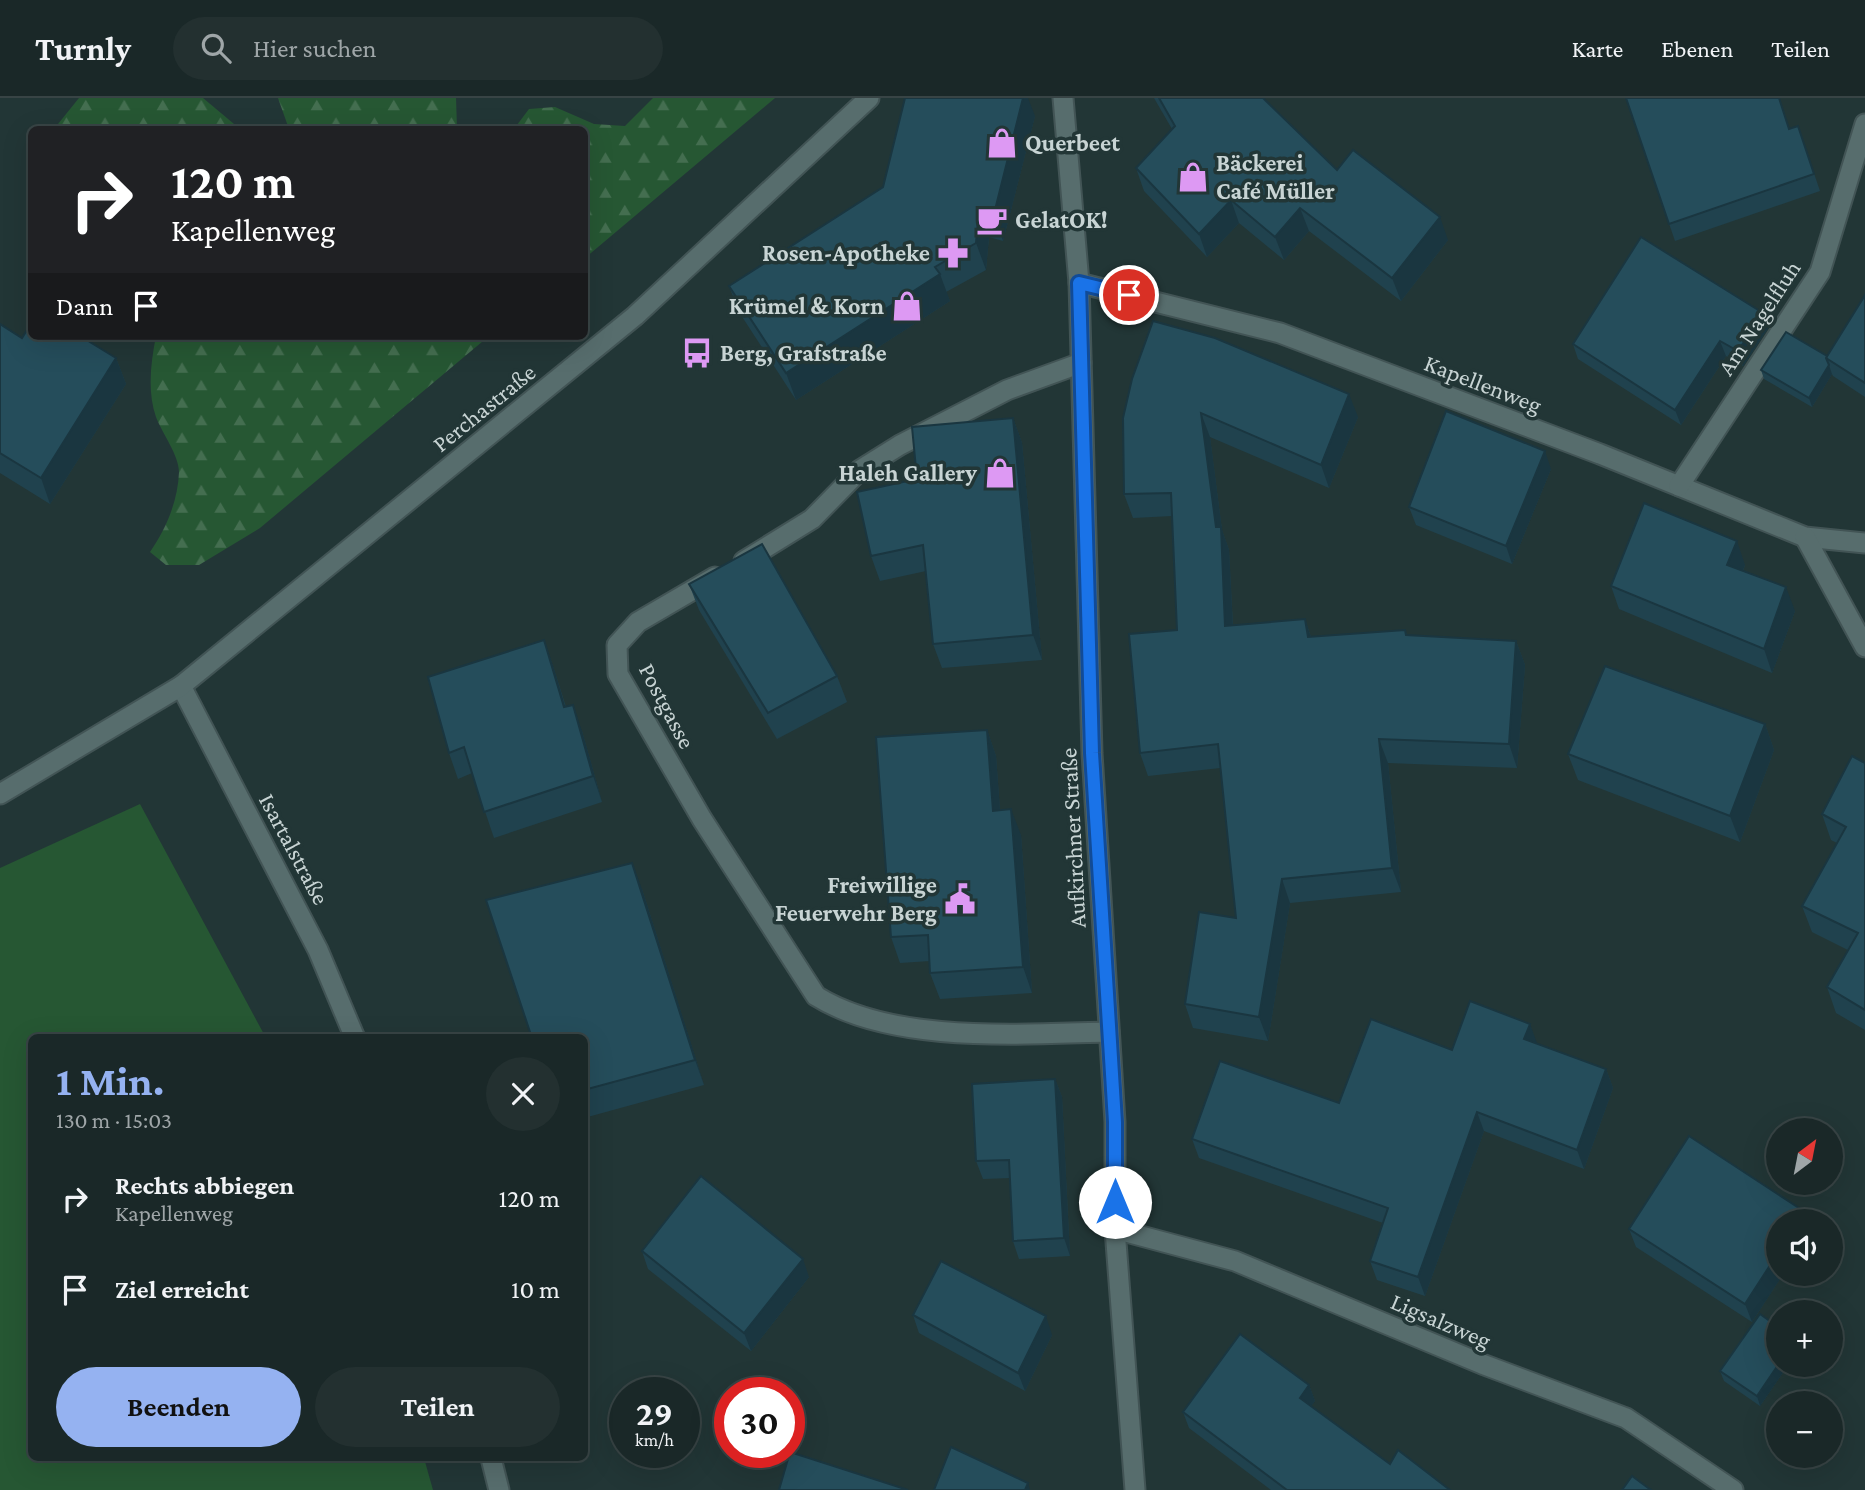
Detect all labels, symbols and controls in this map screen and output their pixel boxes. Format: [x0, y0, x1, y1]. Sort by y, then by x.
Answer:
search box [173, 17, 663, 80]
icon: search [197, 29, 235, 67]
text: Turnly [35, 30, 131, 67]
text: Hier suchen [253, 34, 377, 63]
text: Karte [1572, 35, 1623, 62]
text: Ebenen [1661, 35, 1733, 62]
text: Teilen [1771, 35, 1830, 62]
shop icon: Querbeet [985, 126, 1019, 160]
place label: Querbeet [1025, 129, 1120, 156]
place label: Bäckerei Café Müller [1216, 149, 1335, 204]
icon: right [56, 154, 147, 245]
text: 120 m [171, 154, 295, 209]
shop icon: Bäckerei Café Müller [1176, 160, 1210, 194]
cafe icon: GelatOK! [975, 203, 1009, 237]
place label: GelatOK! [1015, 206, 1108, 233]
text: Kapellenweg [171, 212, 336, 248]
pharmacy icon: Rosen-Apotheke [936, 236, 970, 270]
place label: Rosen-Apotheke [762, 239, 930, 266]
street label: Am Nagelfluh [1712, 255, 1806, 380]
pin [1099, 265, 1159, 325]
icon: arrive [1110, 276, 1148, 314]
icon: arrive [127, 287, 165, 325]
shop icon: Krümel & Korn [890, 289, 924, 323]
text: Dann [56, 292, 113, 321]
place label: Krümel & Korn [729, 292, 884, 319]
bus stop icon: Berg, Grafstraße [680, 336, 714, 370]
place label: Berg, Grafstraße [720, 339, 887, 367]
street label: Kapellenweg [1421, 349, 1546, 418]
street label: Perchastraße [427, 358, 541, 457]
shop icon: Haleh Gallery [983, 456, 1017, 490]
place label: Haleh Gallery [839, 459, 977, 486]
street label: Postgasse [634, 659, 701, 753]
street label: Aufkirchner Straße [1054, 747, 1091, 929]
street label: Isartalstraße [254, 789, 335, 909]
place label: Freiwillige Feuerwehr Berg [775, 871, 937, 926]
public building icon: Freiwillige Feuerwehr Berg [943, 882, 977, 916]
text: 1 Min. [56, 1057, 164, 1104]
button: close [486, 1057, 560, 1131]
text: 130 m · 15:03 [56, 1107, 172, 1133]
north arrow [1766, 1118, 1843, 1195]
map controls [1766, 1118, 1843, 1468]
position arrow [1078, 1165, 1152, 1239]
text: Rechts abbiegen [115, 1171, 294, 1200]
icon: right [56, 1180, 94, 1218]
text: 120 m [499, 1184, 560, 1213]
text: Kapellenweg [115, 1200, 233, 1226]
button: sound [1766, 1209, 1843, 1286]
icon: arrive [56, 1271, 94, 1309]
text: Ziel erreicht [115, 1275, 249, 1304]
text: 10 m [511, 1275, 560, 1304]
street label: Ligsalzweg [1387, 1287, 1496, 1354]
button: + [1766, 1300, 1843, 1377]
button: Beenden [56, 1367, 301, 1447]
button: Teilen [315, 1367, 560, 1447]
speed limit sign: 30 [714, 1377, 805, 1468]
button: − [1766, 1391, 1843, 1468]
text: 29 [636, 1394, 673, 1433]
text: km/h [635, 1430, 674, 1450]

